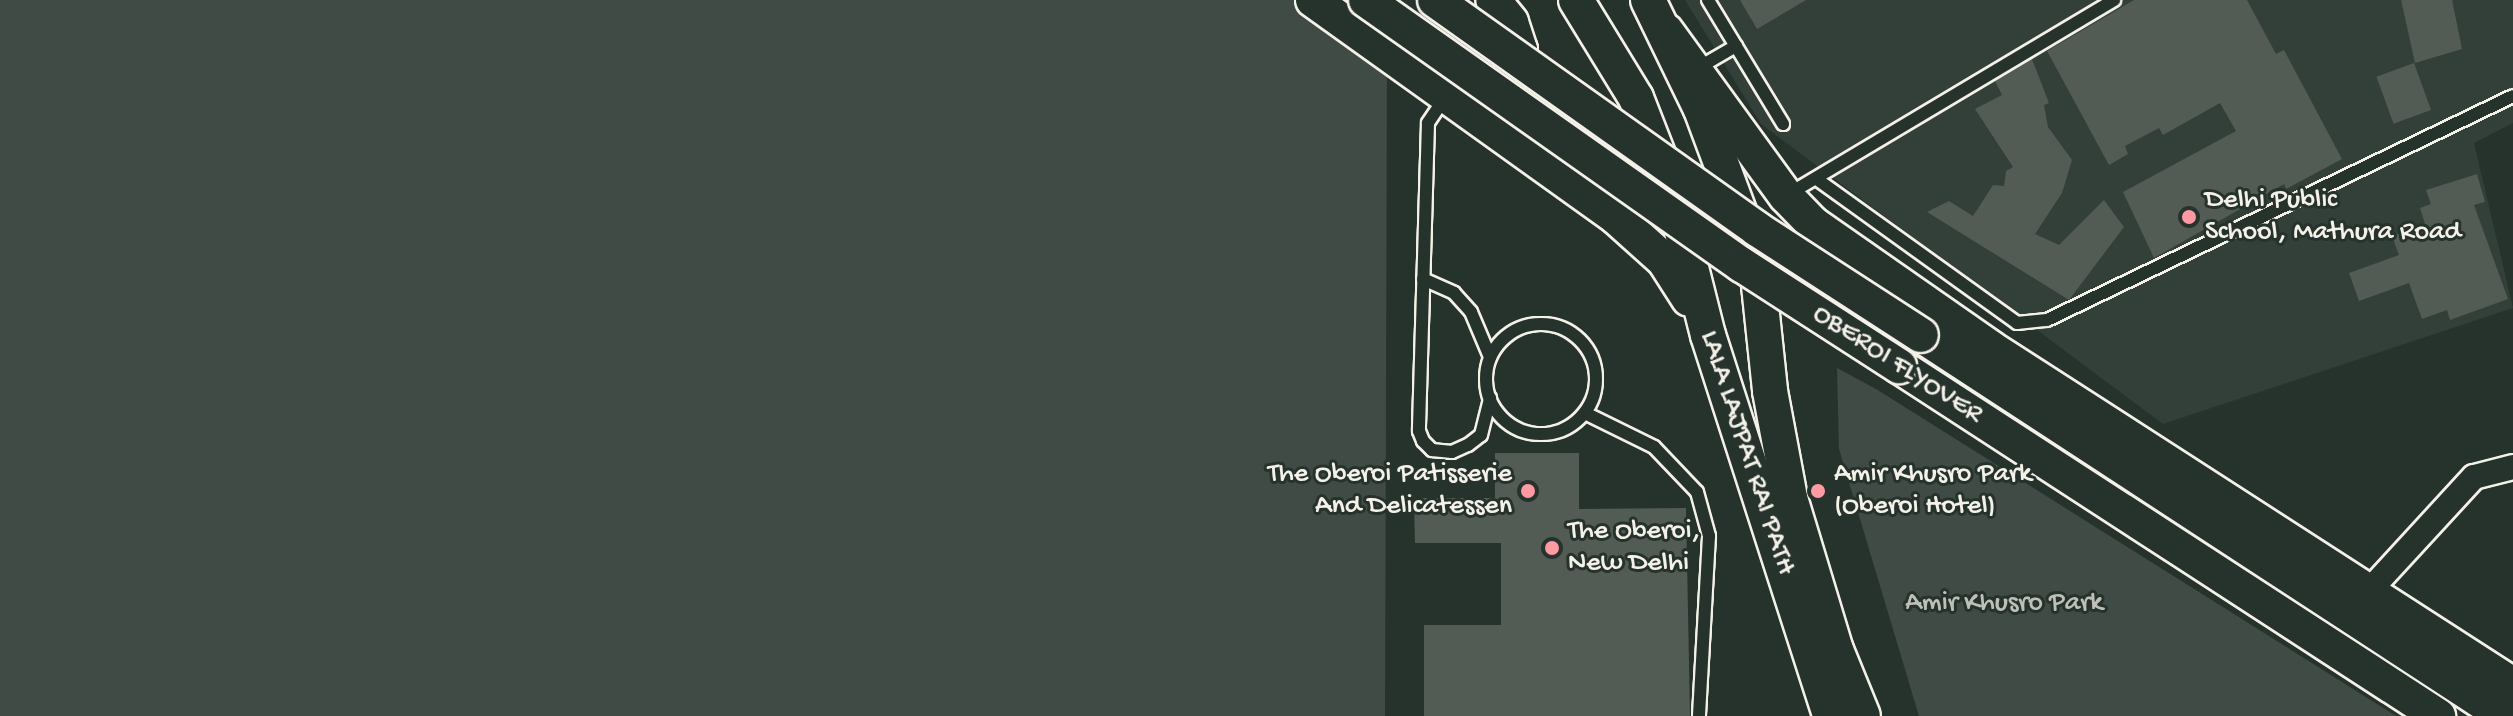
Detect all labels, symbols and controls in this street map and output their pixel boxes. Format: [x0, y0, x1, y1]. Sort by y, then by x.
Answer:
place label: Delhi Public School, Mathura Road [2205, 184, 2461, 250]
marker: Delhi Public School, Mathura Road [2180, 208, 2198, 226]
street label: OBEROI FLYOVER [1806, 298, 1988, 432]
street label: LALA LAJPAT RAI PATH [1691, 327, 1801, 579]
place label: The Oberoi Patisserie And Delicatessen [1268, 458, 1512, 524]
place label: Amir Khusro Park (Oberoi Hotel) [1834, 458, 2031, 524]
marker: The Oberoi Patisserie And Delicatessen [1519, 482, 1537, 500]
marker: Amir Khusro Park (Oberoi Hotel) [1809, 482, 1827, 500]
place label: The Oberoi, New Delhi [1568, 515, 1700, 581]
marker: The Oberoi, New Delhi [1543, 539, 1561, 557]
park label: Amir Khusro Park [1905, 587, 2103, 621]

